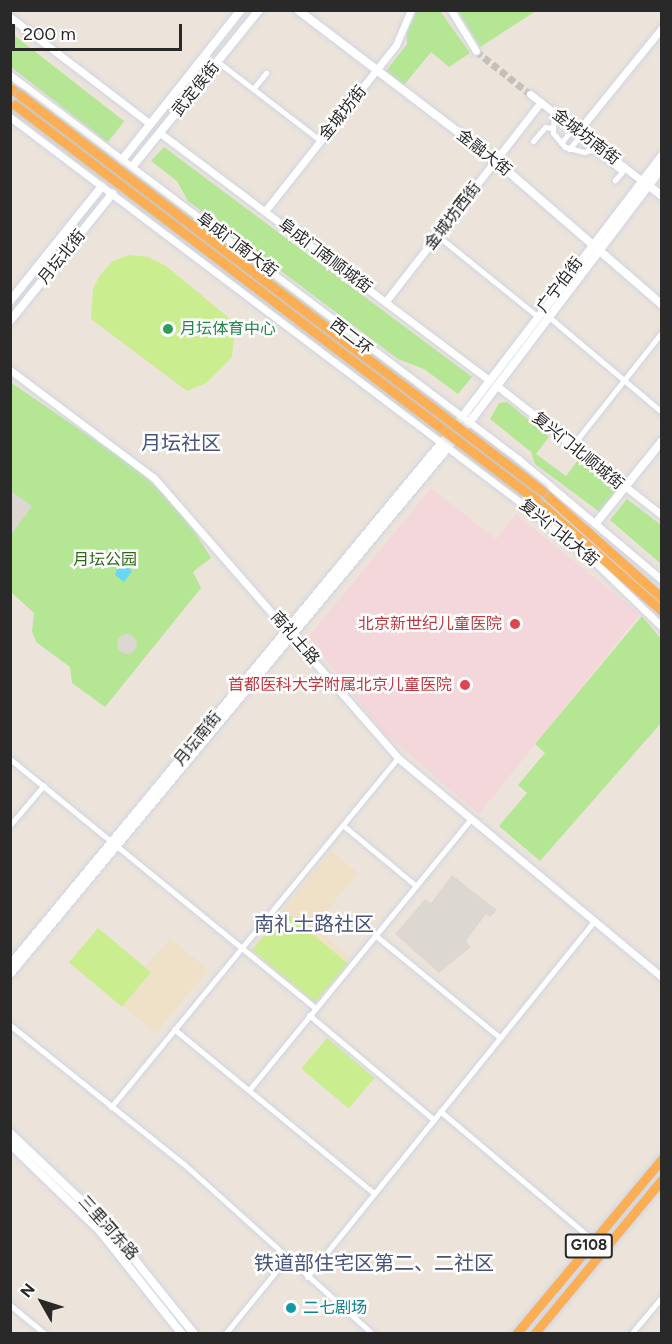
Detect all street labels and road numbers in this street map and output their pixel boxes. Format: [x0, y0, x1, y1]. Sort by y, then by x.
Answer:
street label: 武定侯街 [168, 58, 224, 120]
street label: 金城坊街 [315, 82, 371, 144]
street label: 金城坊南街 [549, 105, 623, 169]
street label: 金融大街 [453, 126, 515, 180]
street label: 金城坊西街 [421, 179, 485, 253]
street label: 阜成门南大街 [193, 208, 281, 282]
street label: 阜成门南顺城街 [274, 215, 376, 297]
street label: 月坛北街 [34, 226, 90, 288]
street label: 广宁伯街 [533, 254, 587, 316]
street label: 西二环 [326, 315, 376, 359]
street label: 复兴门北顺城街 [528, 408, 628, 494]
street label: 复兴门北大街 [516, 495, 602, 571]
street label: 南礼士路 [267, 608, 323, 668]
street label: 月坛南街 [170, 708, 226, 770]
street label: 三里河东路 [74, 1192, 142, 1264]
road number: G108 [564, 1234, 614, 1258]

